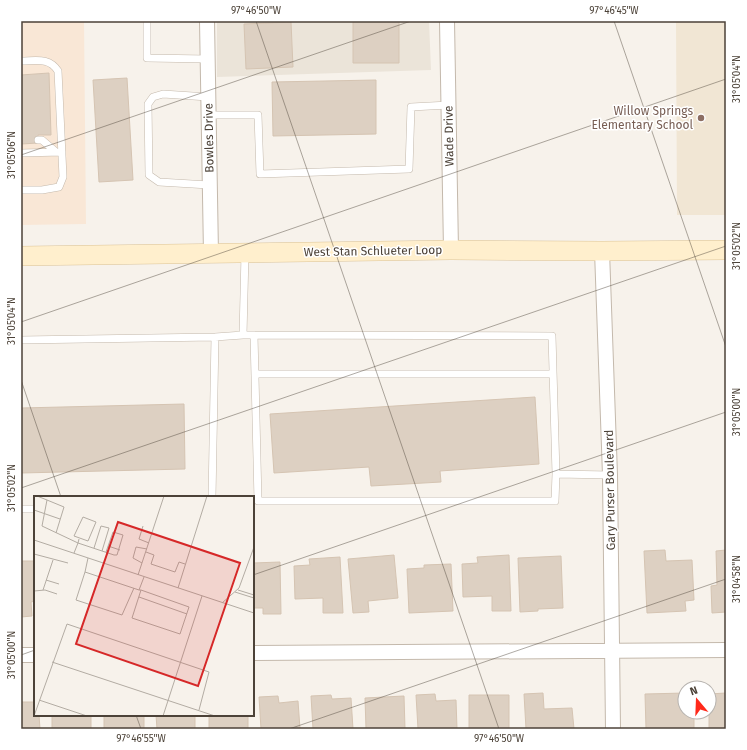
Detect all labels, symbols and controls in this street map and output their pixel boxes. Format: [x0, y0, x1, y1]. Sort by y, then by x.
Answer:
text: 97°46'50"W [231, 5, 282, 17]
text: 97°46'45"W [589, 5, 639, 17]
text: 31°05'04"N [731, 55, 743, 103]
street label: Bowles Drive [201, 103, 217, 173]
place label: Willow Springs Elementary School [591, 104, 693, 132]
street label: Wade Drive [441, 105, 457, 167]
marker: Willow Springs Elementary School [696, 113, 706, 123]
text: 31°05'06"N [6, 131, 18, 179]
text: 31°05'02"N [731, 222, 743, 270]
street label: West Stan Schlueter Loop [304, 243, 442, 259]
text: 31°05'04"N [6, 297, 18, 345]
text: 31°05'00"N [731, 388, 743, 436]
street label: Gary Purser Boulevard [602, 429, 618, 551]
text: 31°05'02"N [6, 464, 18, 512]
inset map [34, 496, 254, 716]
text: 31°04'58"N [731, 555, 743, 603]
text: 31°05'00"N [6, 631, 18, 679]
north arrow [677, 680, 717, 720]
text: N [688, 684, 699, 698]
text: 97°46'55"W [116, 733, 166, 745]
text: 97°46'50"W [474, 733, 525, 745]

